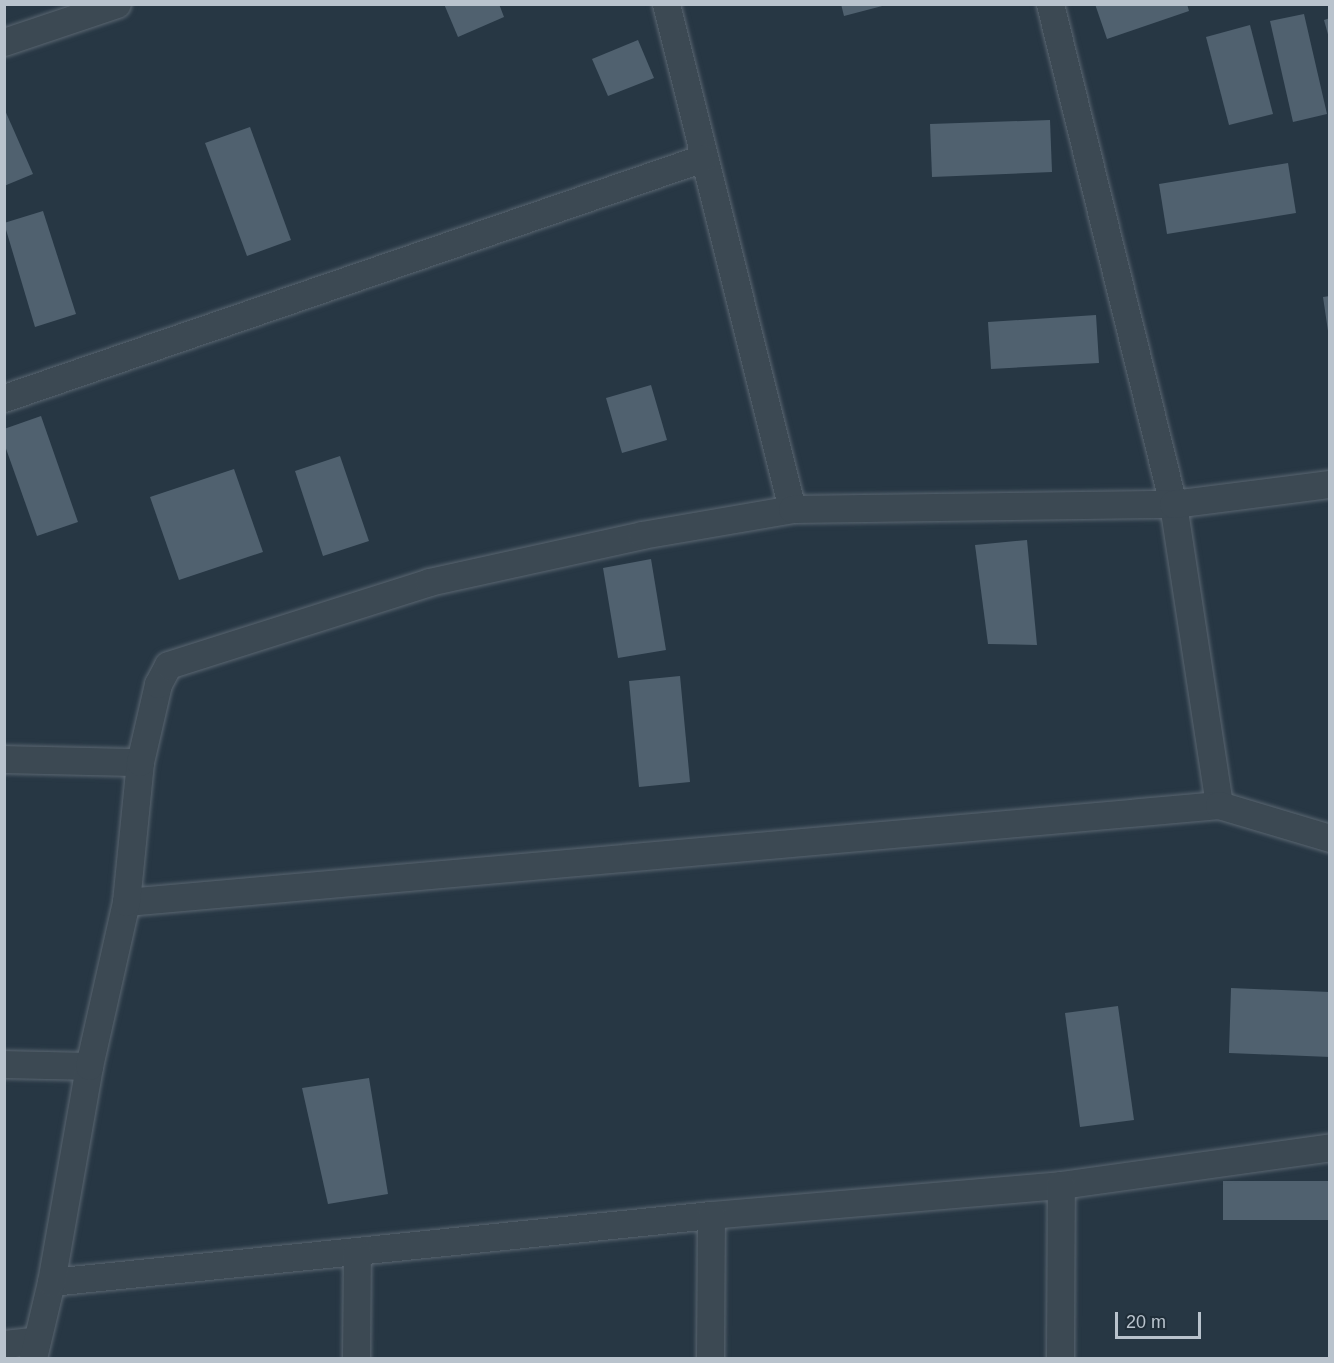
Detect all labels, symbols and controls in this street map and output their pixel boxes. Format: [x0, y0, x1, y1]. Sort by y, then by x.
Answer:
scale bar [1118, 1300, 1204, 1338]
text: 20 m [1126, 1312, 1166, 1332]

